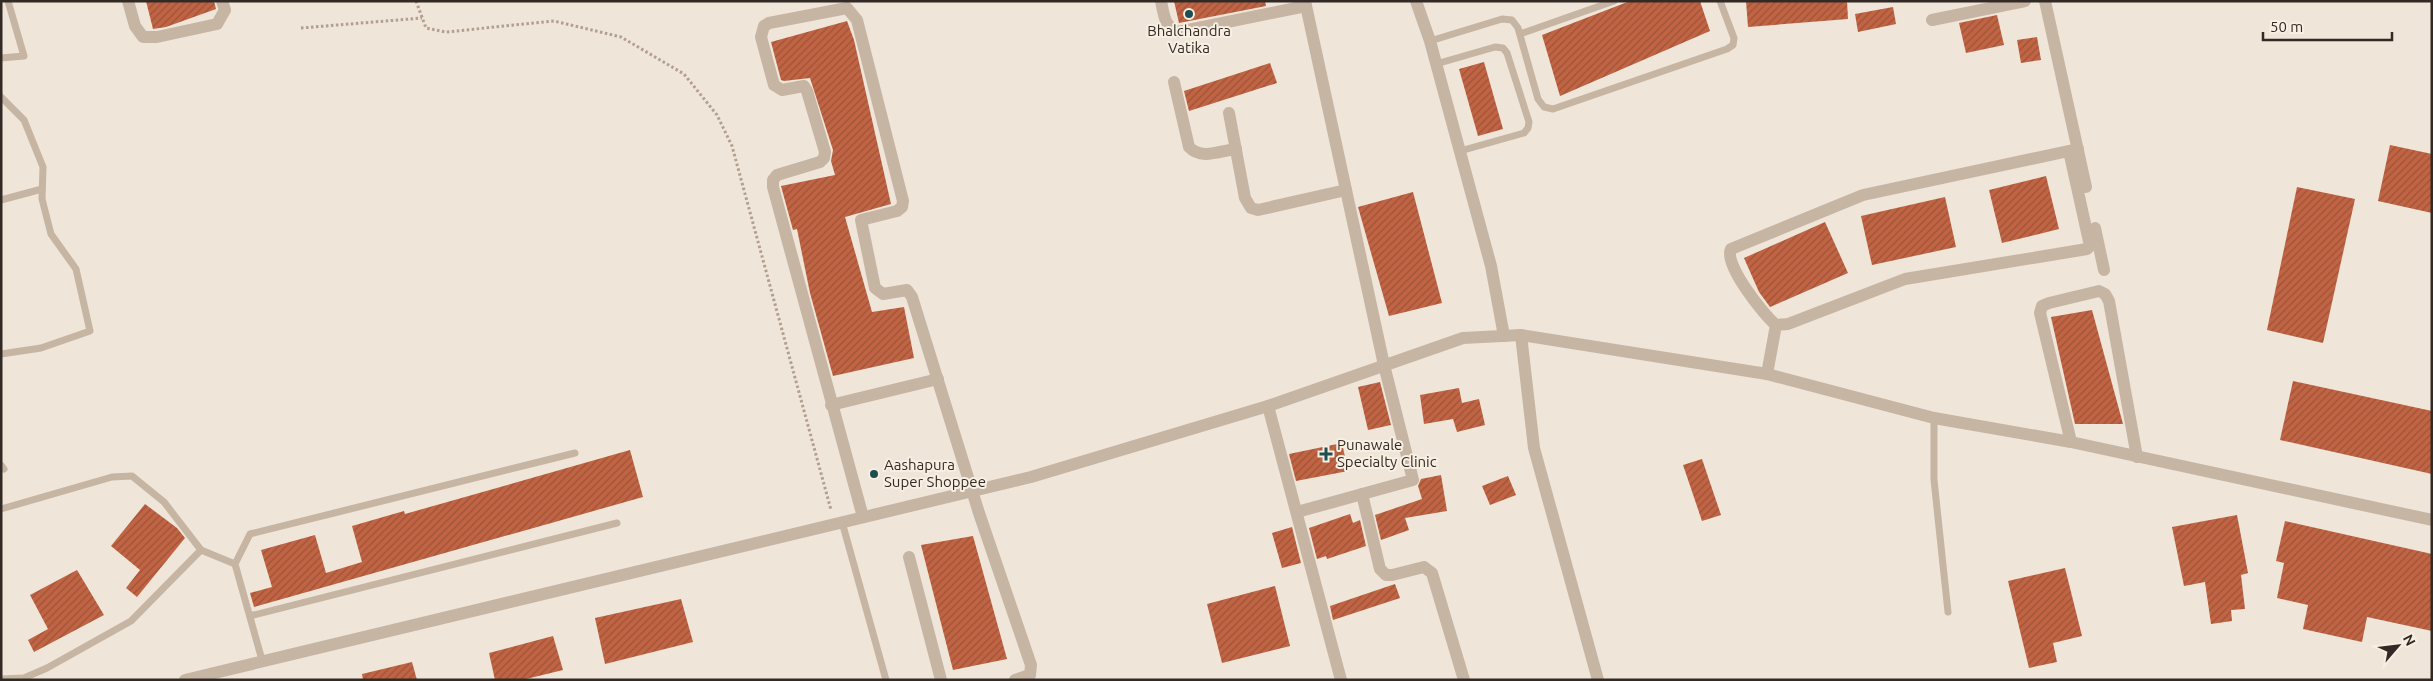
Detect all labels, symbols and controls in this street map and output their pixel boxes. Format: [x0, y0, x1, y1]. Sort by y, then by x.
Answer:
marker: Bhalchandra Vatika [1183, 8, 1195, 20]
scale bar [2263, 10, 2392, 42]
text: 50 m [2270, 18, 2303, 35]
place label: Bhalchandra Vatika [1147, 22, 1231, 56]
place label: Punawale Specialty Clinic [1337, 436, 1437, 470]
marker: Punawale Specialty Clinic [1319, 447, 1333, 461]
place label: Aashapura Super Shoppee [884, 456, 986, 490]
marker: Aashapura Super Shoppee [868, 468, 880, 480]
north arrow [2373, 621, 2423, 671]
text: N [2400, 632, 2419, 648]

